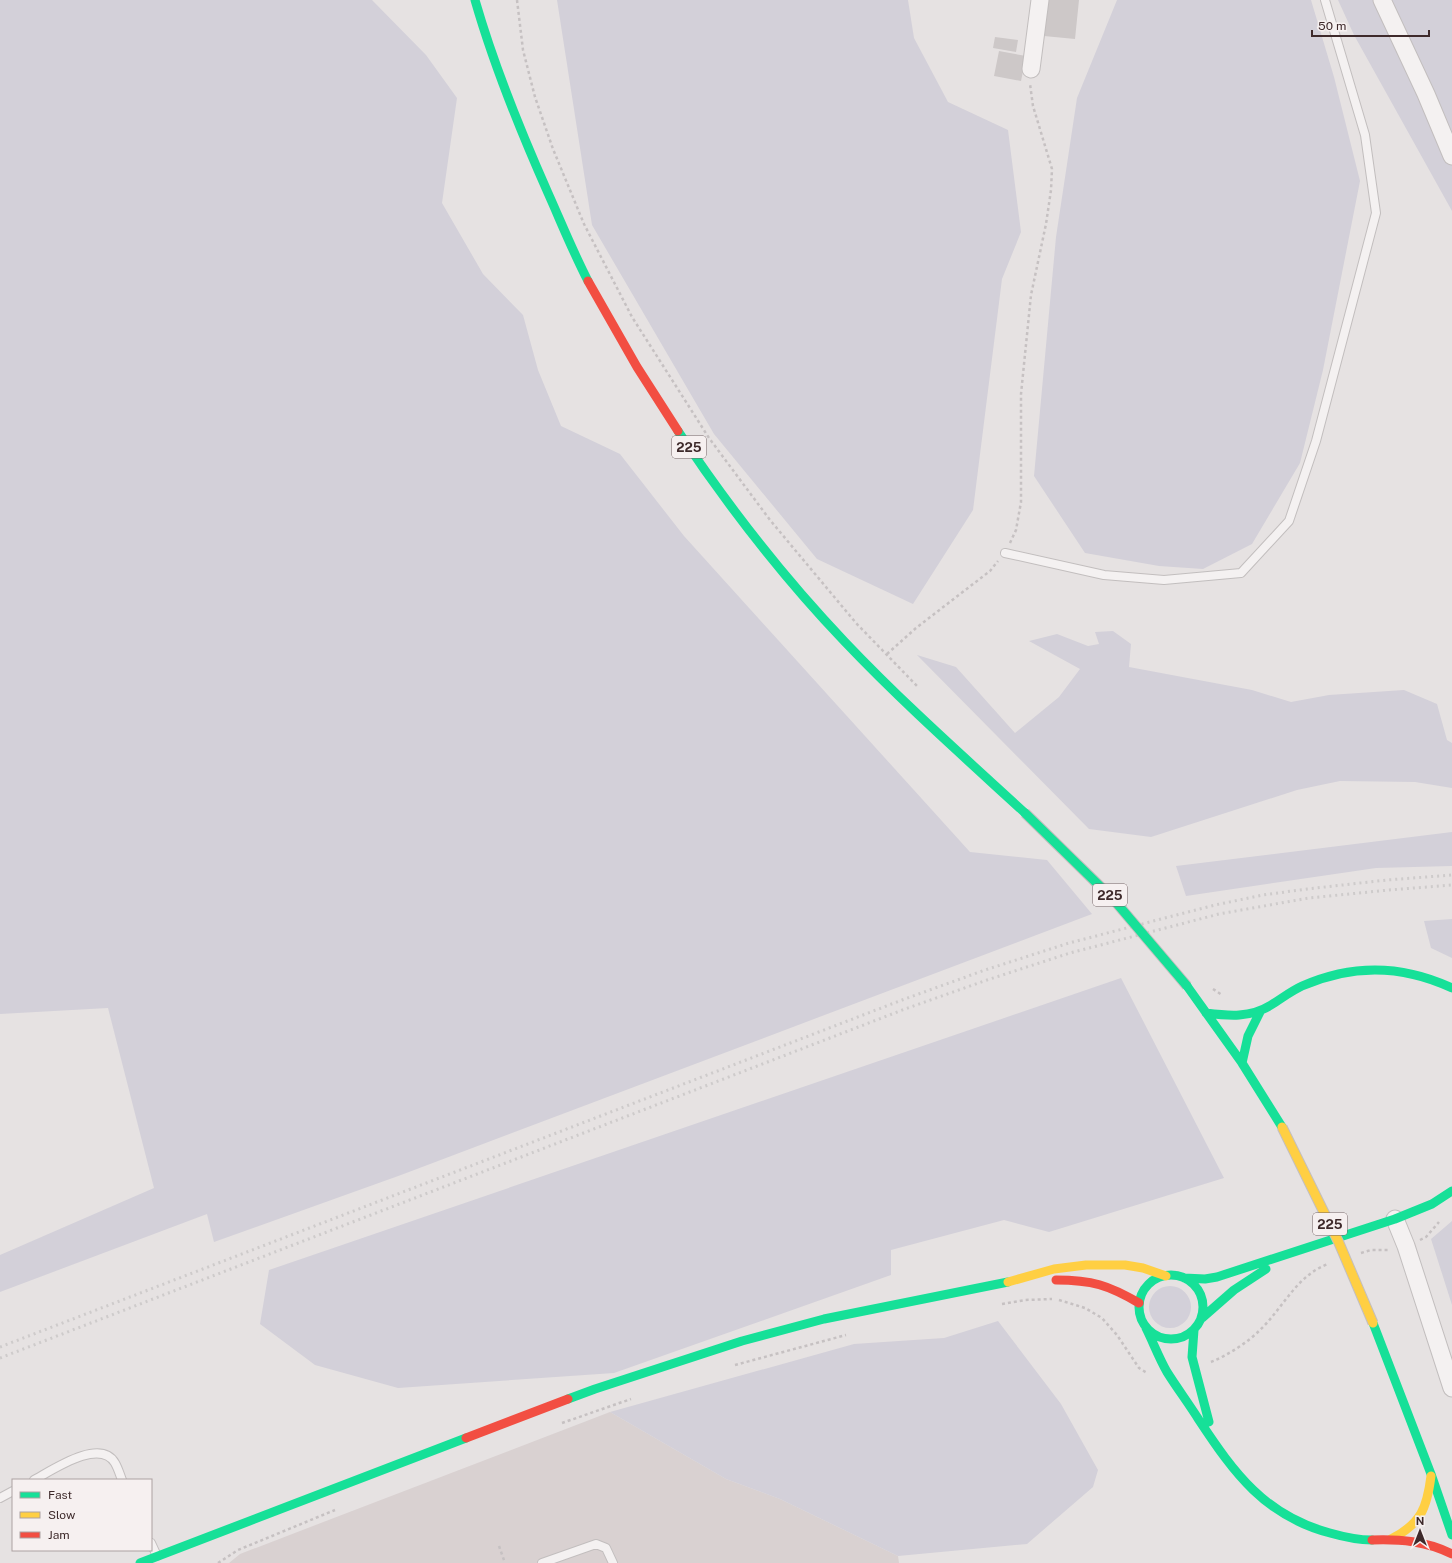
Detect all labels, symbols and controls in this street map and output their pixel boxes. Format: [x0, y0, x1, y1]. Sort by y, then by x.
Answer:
scale bar [1312, 12, 1429, 38]
text: 50 m [1318, 19, 1346, 33]
road number: 225 [672, 436, 706, 458]
road number: 225 [1093, 884, 1127, 906]
road number: 225 [1313, 1213, 1347, 1235]
legend [12, 1479, 152, 1551]
text: Fast [48, 1488, 73, 1502]
text: Slow [48, 1508, 76, 1522]
north arrow [1400, 1511, 1440, 1551]
text: N [1416, 1515, 1424, 1527]
text: Jam [48, 1528, 70, 1542]

